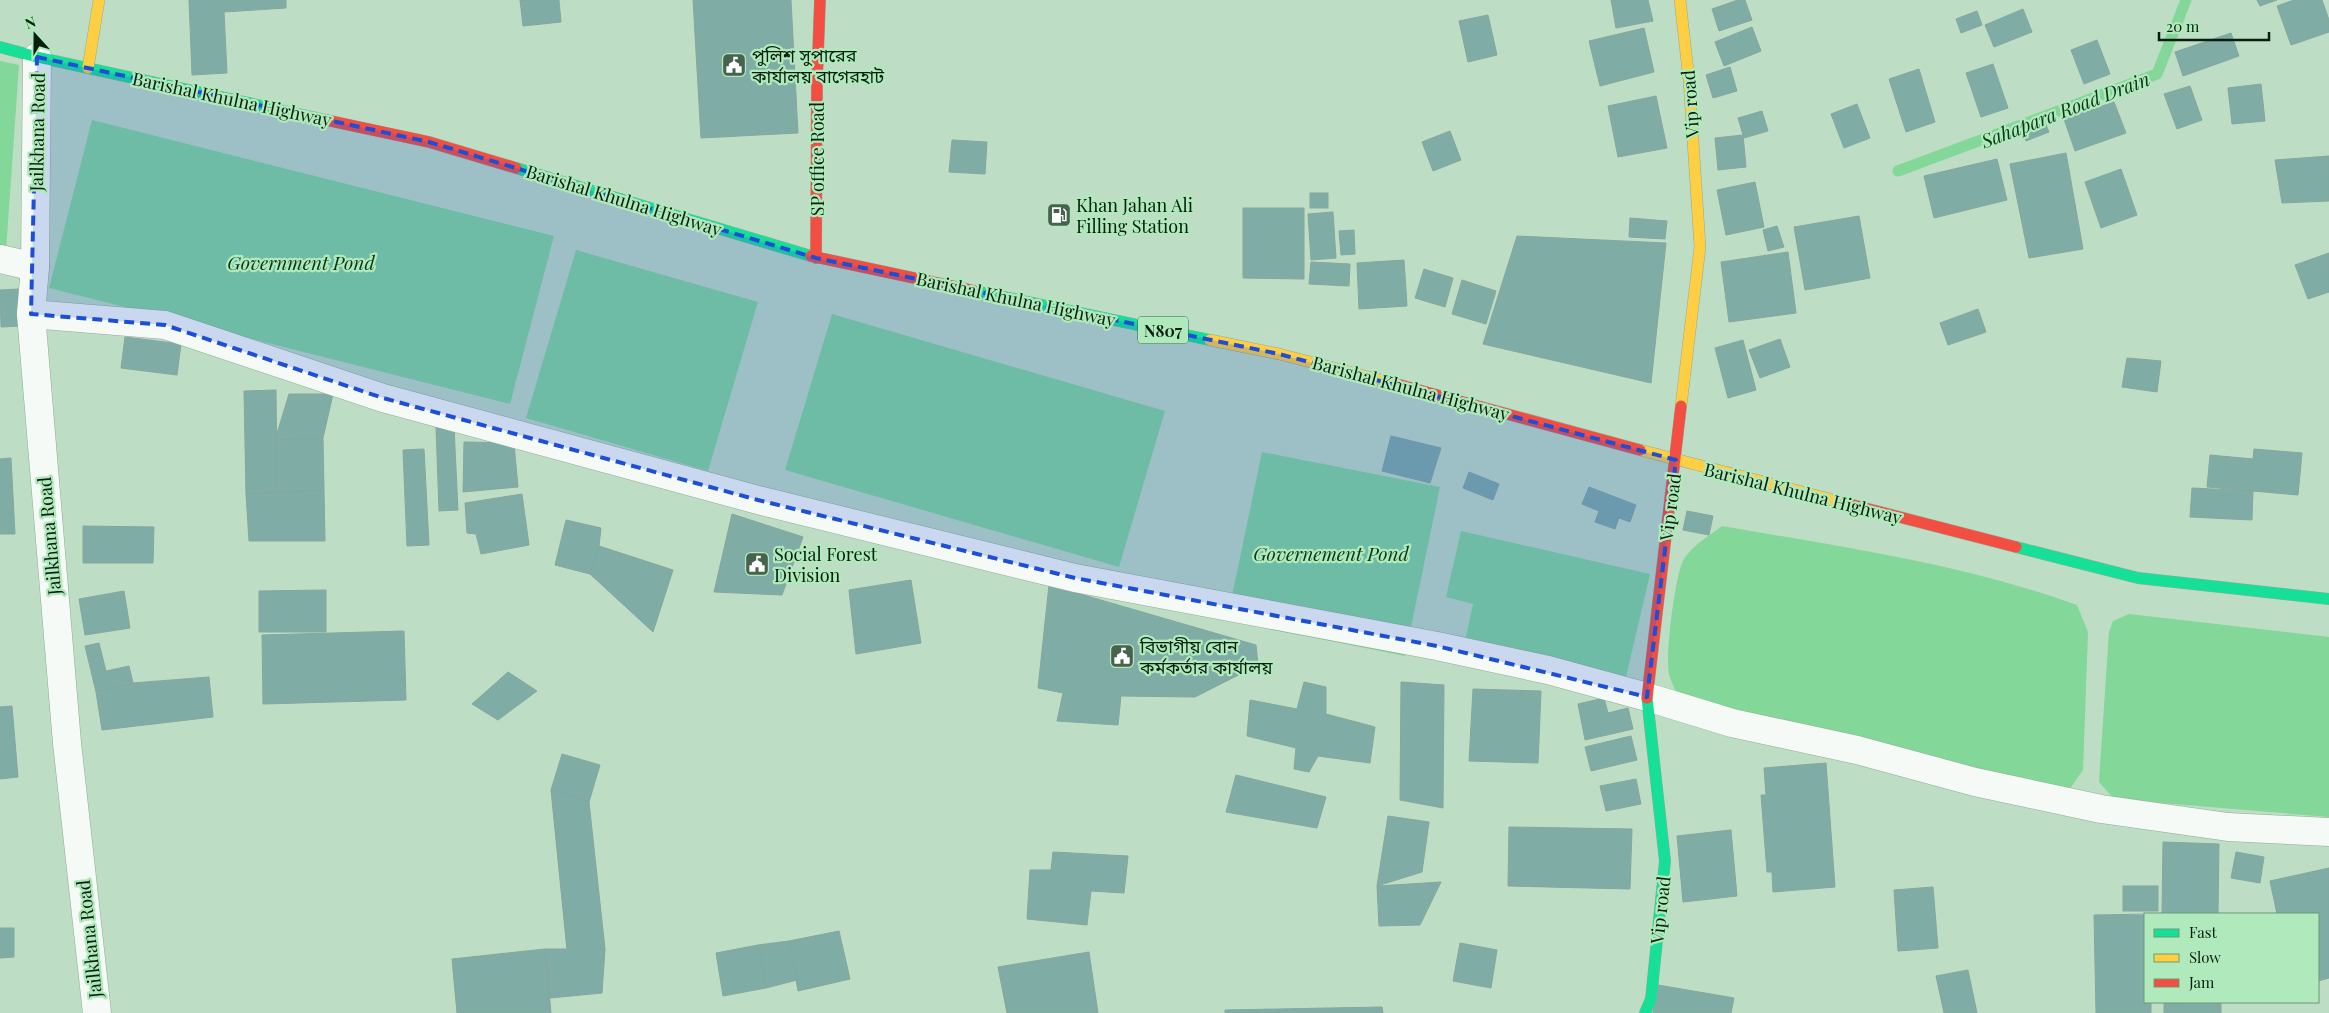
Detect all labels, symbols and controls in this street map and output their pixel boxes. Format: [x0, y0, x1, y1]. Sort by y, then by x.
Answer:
north arrow [10, 10, 60, 60]
scale bar [2159, 10, 2269, 42]
text: N [22, 12, 38, 33]
text: 20 m [2166, 16, 2200, 36]
place label: পুলিশ সুপারের কার্যালয় বাগেরহাট [751, 43, 885, 88]
public building icon: পুলিশ সুপারের কার্যালয় বাগেরহাট [721, 52, 747, 78]
water label: Sahapara Road Drain [1976, 65, 2153, 153]
street label: Barishal Khulna Highway [130, 66, 334, 132]
street label: Vip road [1676, 69, 1704, 140]
street label: Jailkhana Road [24, 72, 50, 193]
street label: SP office Road [805, 101, 829, 216]
street label: Barishal Khulna Highway [523, 159, 725, 241]
place label: Khan Jahan Ali Filling Station [1076, 193, 1193, 238]
fuel station icon: Khan Jahan Ali Filling Station [1046, 202, 1072, 228]
water label: Government Pond [227, 249, 375, 275]
street label: Barishal Khulna Highway [914, 266, 1118, 332]
road number: N807 [1138, 316, 1188, 344]
street label: Barishal Khulna Highway [1310, 350, 1512, 426]
street label: Barishal Khulna Highway [1702, 457, 1904, 529]
street label: Vip road [1654, 471, 1686, 543]
street label: Jailkhana Road [32, 475, 66, 597]
water label: Governement Pond [1253, 540, 1409, 566]
place label: Social Forest Division [774, 542, 878, 587]
public building icon: Social Forest Division [744, 551, 770, 577]
place label: বিভাগীয় বোন কর্মকর্তার কার্যালয় [1139, 634, 1273, 679]
public building icon: বিভাগীয় বোন কর্মকর্তার কার্যালয় [1109, 643, 1135, 669]
street label: Vip road [1644, 874, 1676, 946]
street label: Jailkhana Road [71, 878, 107, 1000]
legend [2144, 913, 2319, 1003]
text: Fast [2189, 922, 2218, 942]
text: Slow [2189, 947, 2221, 967]
text: Jam [2188, 972, 2215, 992]

